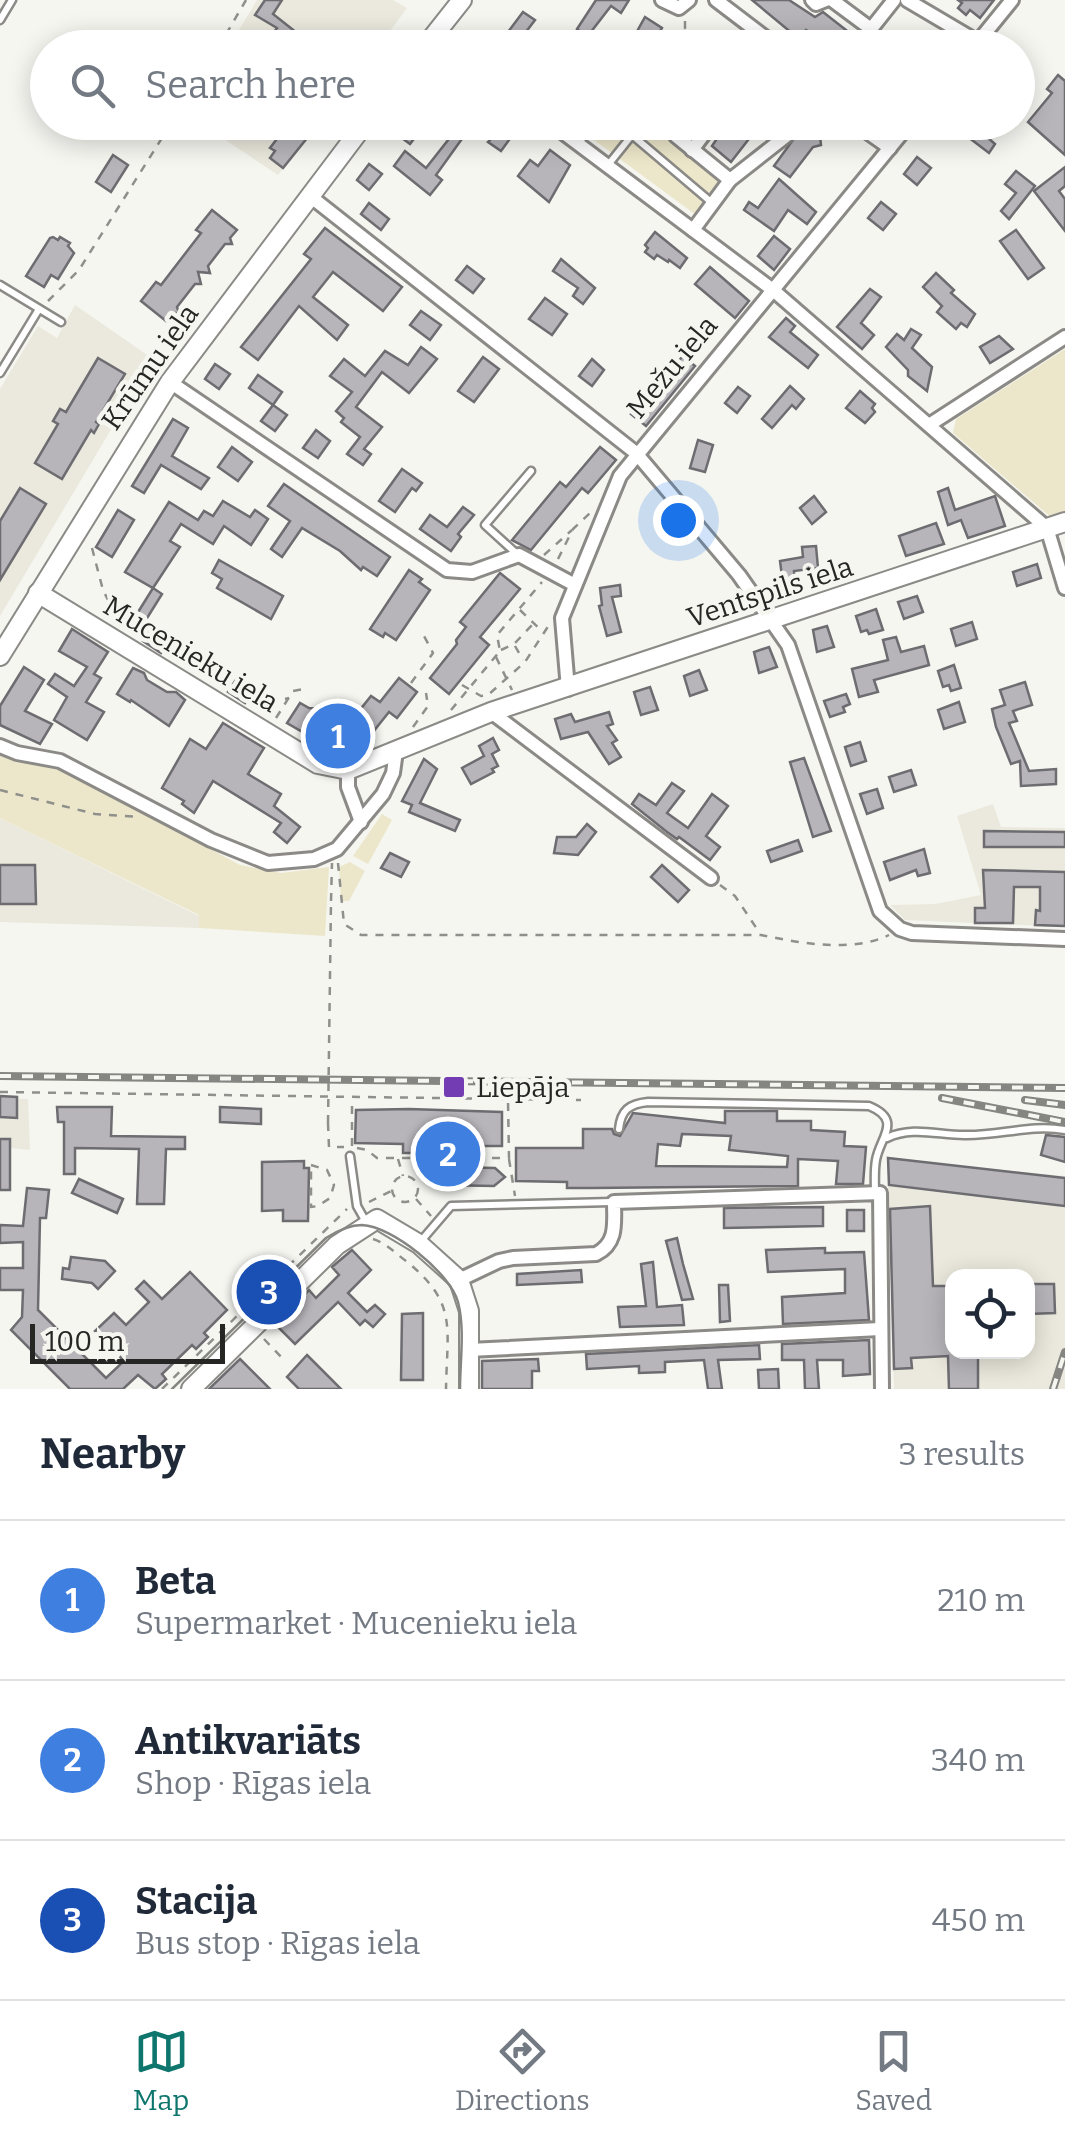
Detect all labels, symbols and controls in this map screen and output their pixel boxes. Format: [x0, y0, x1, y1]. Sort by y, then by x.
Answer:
search box [30, 30, 1035, 140]
icon: search [65, 58, 120, 113]
text: Search here [145, 62, 356, 108]
street label: Krūmu iela [95, 298, 205, 436]
street label: Mežu iela [620, 309, 724, 425]
your location [653, 495, 704, 546]
street label: Ventspils iela [683, 550, 857, 634]
street label: Mucenieku iela [98, 589, 284, 719]
pin: 1 [306, 698, 370, 774]
place label: Liepāja [476, 1071, 570, 1104]
marker: Liepāja [441, 1074, 467, 1100]
pin: 2 [416, 1116, 480, 1192]
pin: 3 [236, 1254, 302, 1330]
map controls [945, 1269, 1035, 1359]
button: locate [945, 1269, 1035, 1359]
scale bar [30, 1319, 225, 1364]
text: 100 m [45, 1325, 125, 1358]
text: Nearby [40, 1429, 185, 1479]
text: 3 results [899, 1435, 1025, 1473]
text: Beta [135, 1558, 216, 1604]
text: 1 [66, 1581, 79, 1619]
text: 210 m [937, 1581, 1025, 1619]
text: Supermarket · Mucenieku iela [135, 1604, 577, 1642]
text: Antikvariāts [135, 1718, 361, 1764]
text: 2 [63, 1741, 82, 1779]
text: 340 m [931, 1741, 1025, 1779]
text: Shop · Rīgas iela [135, 1764, 371, 1802]
text: Stacija [135, 1878, 257, 1924]
text: 3 [63, 1901, 82, 1939]
text: 450 m [932, 1901, 1025, 1939]
text: Bus stop · Rīgas iela [135, 1924, 420, 1962]
tab: Map [133, 2024, 189, 2117]
tab: Directions [455, 2024, 590, 2117]
tab: Saved [855, 2024, 932, 2117]

